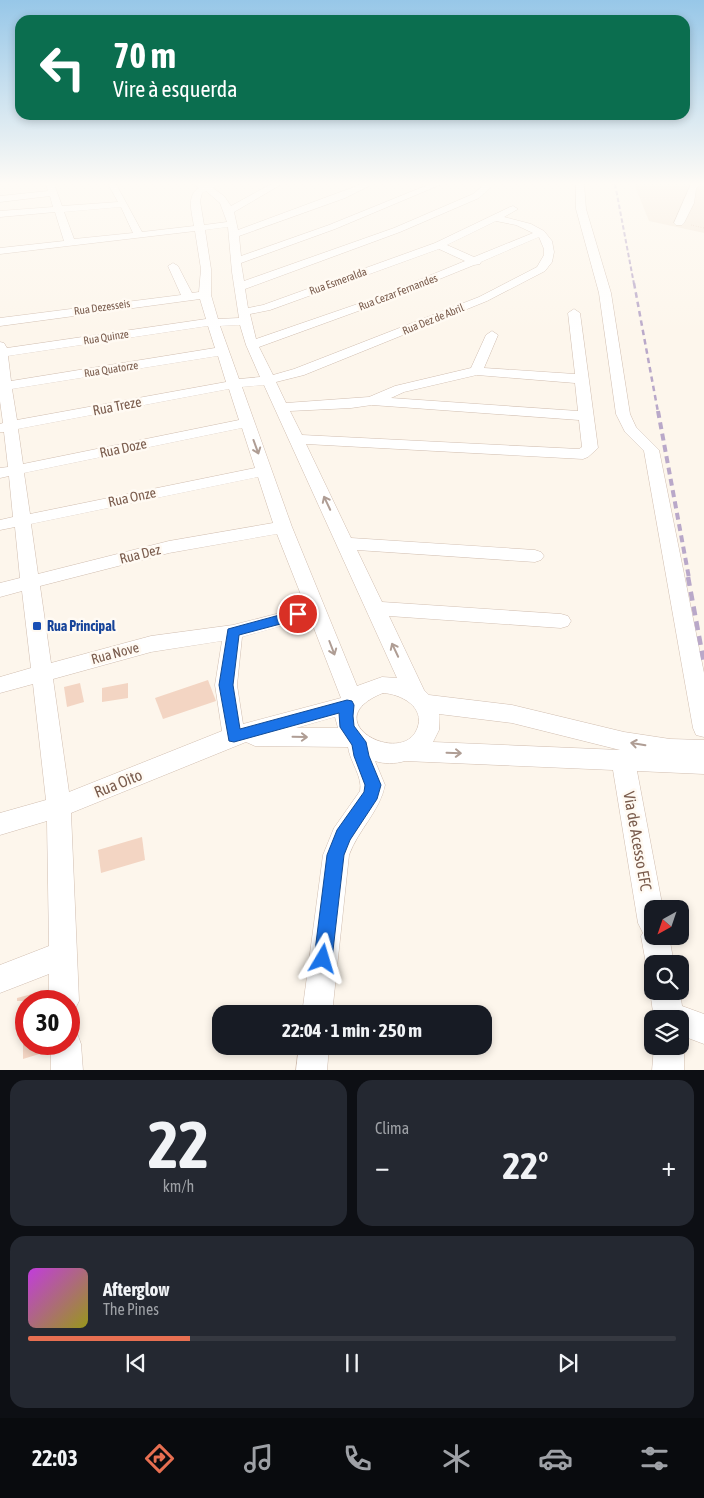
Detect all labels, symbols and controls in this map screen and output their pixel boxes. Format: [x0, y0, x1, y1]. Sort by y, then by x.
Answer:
icon: left [30, 35, 95, 100]
text: 70 m [113, 35, 176, 75]
text: Vire à esquerda [113, 76, 238, 102]
street label: Rua Esmeralda [308, 265, 368, 297]
street label: Rua Cezar Fernandes [357, 271, 439, 313]
street label: Rua Dezesseis [73, 297, 131, 317]
street label: Rua Dez de Abril [401, 301, 465, 337]
street label: Rua Quinze [82, 327, 130, 347]
street label: Rua Quatorze [83, 359, 139, 379]
street label: Rua Treze [91, 393, 143, 419]
street label: Rua Doze [98, 435, 148, 461]
one-way arrow [251, 439, 261, 455]
street label: Rua Onze [107, 484, 157, 510]
one-way arrow [322, 496, 331, 511]
street label: Rua Dez [118, 541, 162, 567]
pin [277, 593, 319, 635]
icon: arrive [284, 600, 312, 628]
place label: Rua Principal [47, 618, 116, 634]
marker: Rua Principal [31, 620, 43, 632]
street label: Rua Nove [89, 639, 141, 667]
one-way arrow [328, 639, 337, 655]
one-way arrow [390, 643, 400, 658]
one-way arrow [292, 732, 308, 742]
one-way arrow [631, 739, 647, 749]
one-way arrow [446, 748, 462, 758]
street label: Rua Oito [91, 765, 145, 801]
street label: Via de Acesso EFC [620, 790, 656, 892]
north arrow [644, 900, 689, 945]
map controls [644, 900, 689, 1055]
position arrow [296, 932, 348, 984]
button: search [644, 955, 689, 1000]
speed limit sign: 30 [15, 990, 80, 1055]
button: layers [644, 1010, 689, 1055]
text: 22:04 · 1 min · 250 m [282, 1019, 422, 1041]
text: 22 [148, 1107, 209, 1182]
text: Clima [375, 1119, 409, 1137]
text: 22° [502, 1144, 549, 1187]
text: − [375, 1150, 390, 1182]
text: + [661, 1150, 676, 1182]
text: km/h [163, 1177, 194, 1195]
text: Afterglow [103, 1278, 170, 1300]
text: The Pines [103, 1300, 159, 1318]
icon: previous [122, 1349, 150, 1377]
icon: pause [338, 1349, 366, 1377]
icon: next [554, 1349, 582, 1377]
icon: directions [142, 1441, 177, 1476]
icon: music [241, 1441, 276, 1476]
icon: phone [340, 1441, 375, 1476]
icon: climate [439, 1441, 474, 1476]
icon: car [538, 1441, 573, 1476]
icon: filters [637, 1441, 672, 1476]
text: 22:03 [32, 1445, 78, 1471]

